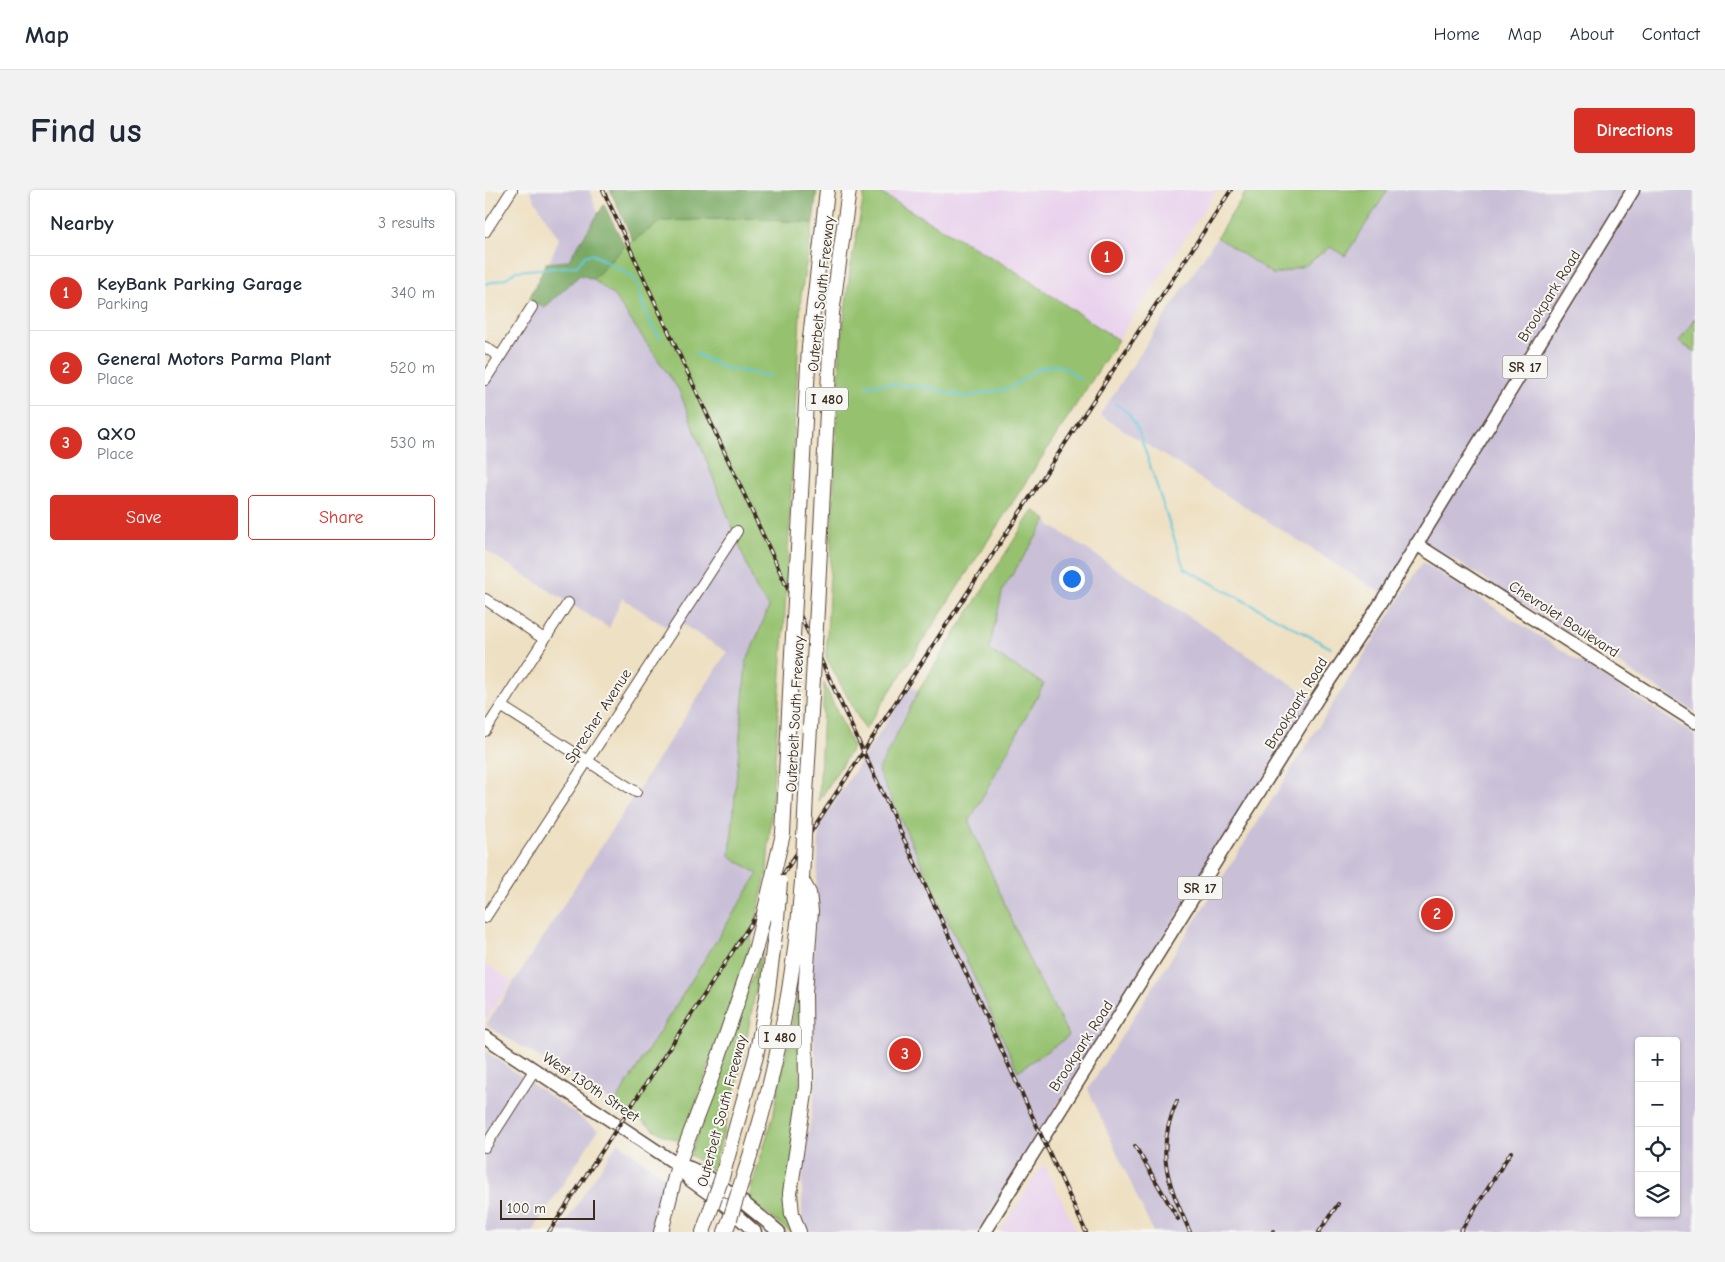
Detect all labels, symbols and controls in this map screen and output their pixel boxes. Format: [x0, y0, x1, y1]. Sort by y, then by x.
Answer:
text: Map [25, 21, 69, 49]
text: Home [1433, 24, 1480, 45]
text: Map [1508, 24, 1542, 45]
text: About [1570, 24, 1614, 45]
text: Contact [1642, 24, 1700, 45]
button: Directions [1574, 108, 1695, 153]
text: Find us [30, 110, 142, 151]
text: Nearby [50, 211, 114, 235]
text: 3 results [378, 214, 435, 232]
street label: Outerbelt South Freeway [804, 215, 838, 373]
pin: 1 [1091, 238, 1123, 276]
street label: Brookpark Road [1514, 247, 1584, 345]
text: KeyBank Parking Garage [97, 273, 302, 295]
text: 1 [63, 284, 69, 302]
text: 340 m [391, 284, 435, 302]
text: Parking [97, 295, 149, 313]
text: General Motors Parma Plant [97, 348, 331, 370]
road number: SR 17 [1503, 356, 1547, 378]
text: 2 [62, 359, 70, 377]
text: 520 m [390, 359, 435, 377]
text: Place [97, 370, 133, 388]
road number: I 480 [806, 388, 848, 410]
text: QXO [97, 423, 136, 445]
text: 3 [62, 434, 70, 452]
text: 530 m [390, 434, 435, 452]
text: Place [97, 445, 133, 463]
button: Save [50, 495, 238, 540]
button: Share [248, 495, 435, 540]
your location [1059, 566, 1085, 592]
street label: Chevrolet Boulevard [1506, 577, 1622, 661]
street label: Outerbelt South Freeway [782, 635, 808, 793]
street label: Brookpark Road [1261, 654, 1331, 752]
street label: Sprecher Avenue [561, 665, 635, 767]
road number: SR 17 [1177, 876, 1223, 900]
pin: 2 [1421, 895, 1453, 933]
street label: Brookpark Road [1045, 997, 1117, 1095]
road number: I 480 [759, 1026, 801, 1049]
street label: Outerbelt South Freeway [693, 1033, 751, 1189]
pin: 3 [889, 1035, 921, 1073]
map controls [1635, 1037, 1680, 1217]
button: + [1635, 1037, 1680, 1082]
street label: West 130th Street [539, 1048, 643, 1126]
button: − [1635, 1082, 1680, 1127]
button: locate [1635, 1127, 1680, 1172]
button: layers [1635, 1172, 1680, 1217]
scale bar [500, 1197, 595, 1220]
text: 100 m [507, 1200, 546, 1217]

